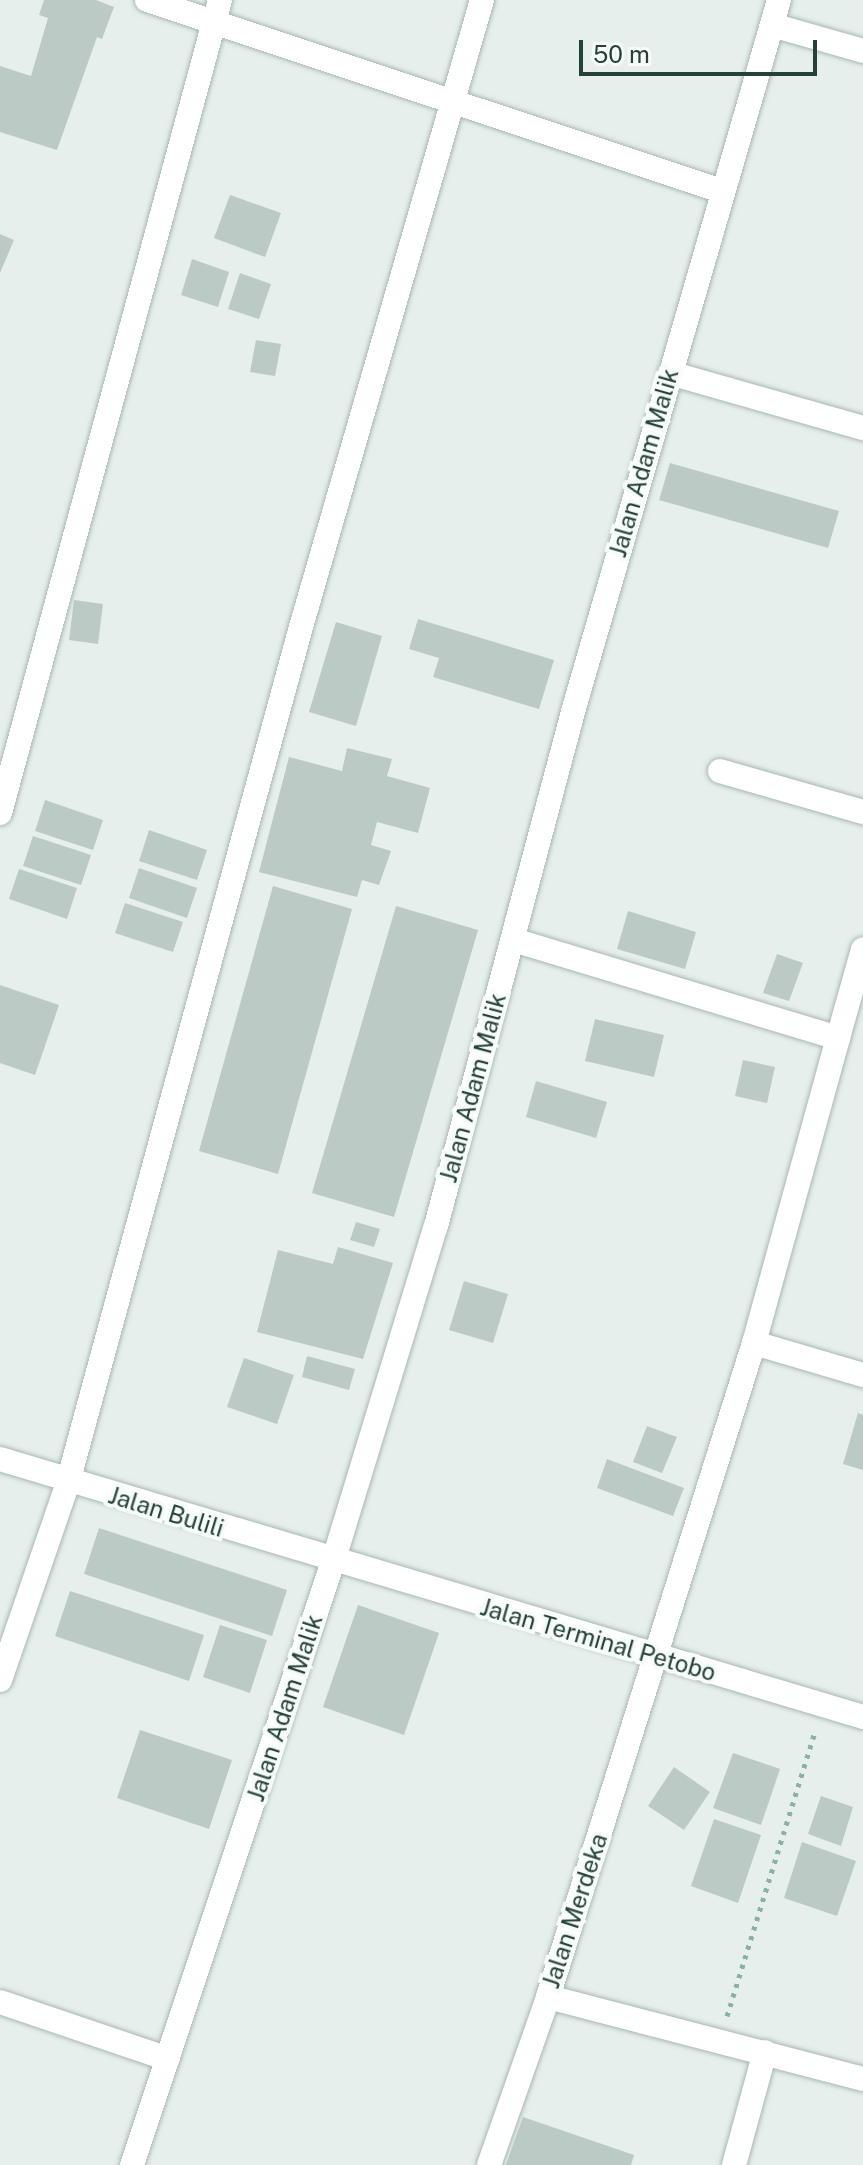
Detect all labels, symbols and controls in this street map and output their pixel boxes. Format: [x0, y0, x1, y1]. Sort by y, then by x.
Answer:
scale bar [583, 24, 821, 74]
text: 50 m [593, 40, 650, 68]
street label: Jalan Adam Malik [603, 365, 685, 561]
street label: Jalan Adam Malik [434, 990, 512, 1186]
street label: Jalan Bulili [105, 1481, 227, 1543]
street label: Jalan Terminal Petobo [477, 1593, 719, 1687]
street label: Jalan Adam Malik [241, 1611, 329, 1805]
street label: Jalan Merdeka [536, 1830, 614, 1992]

